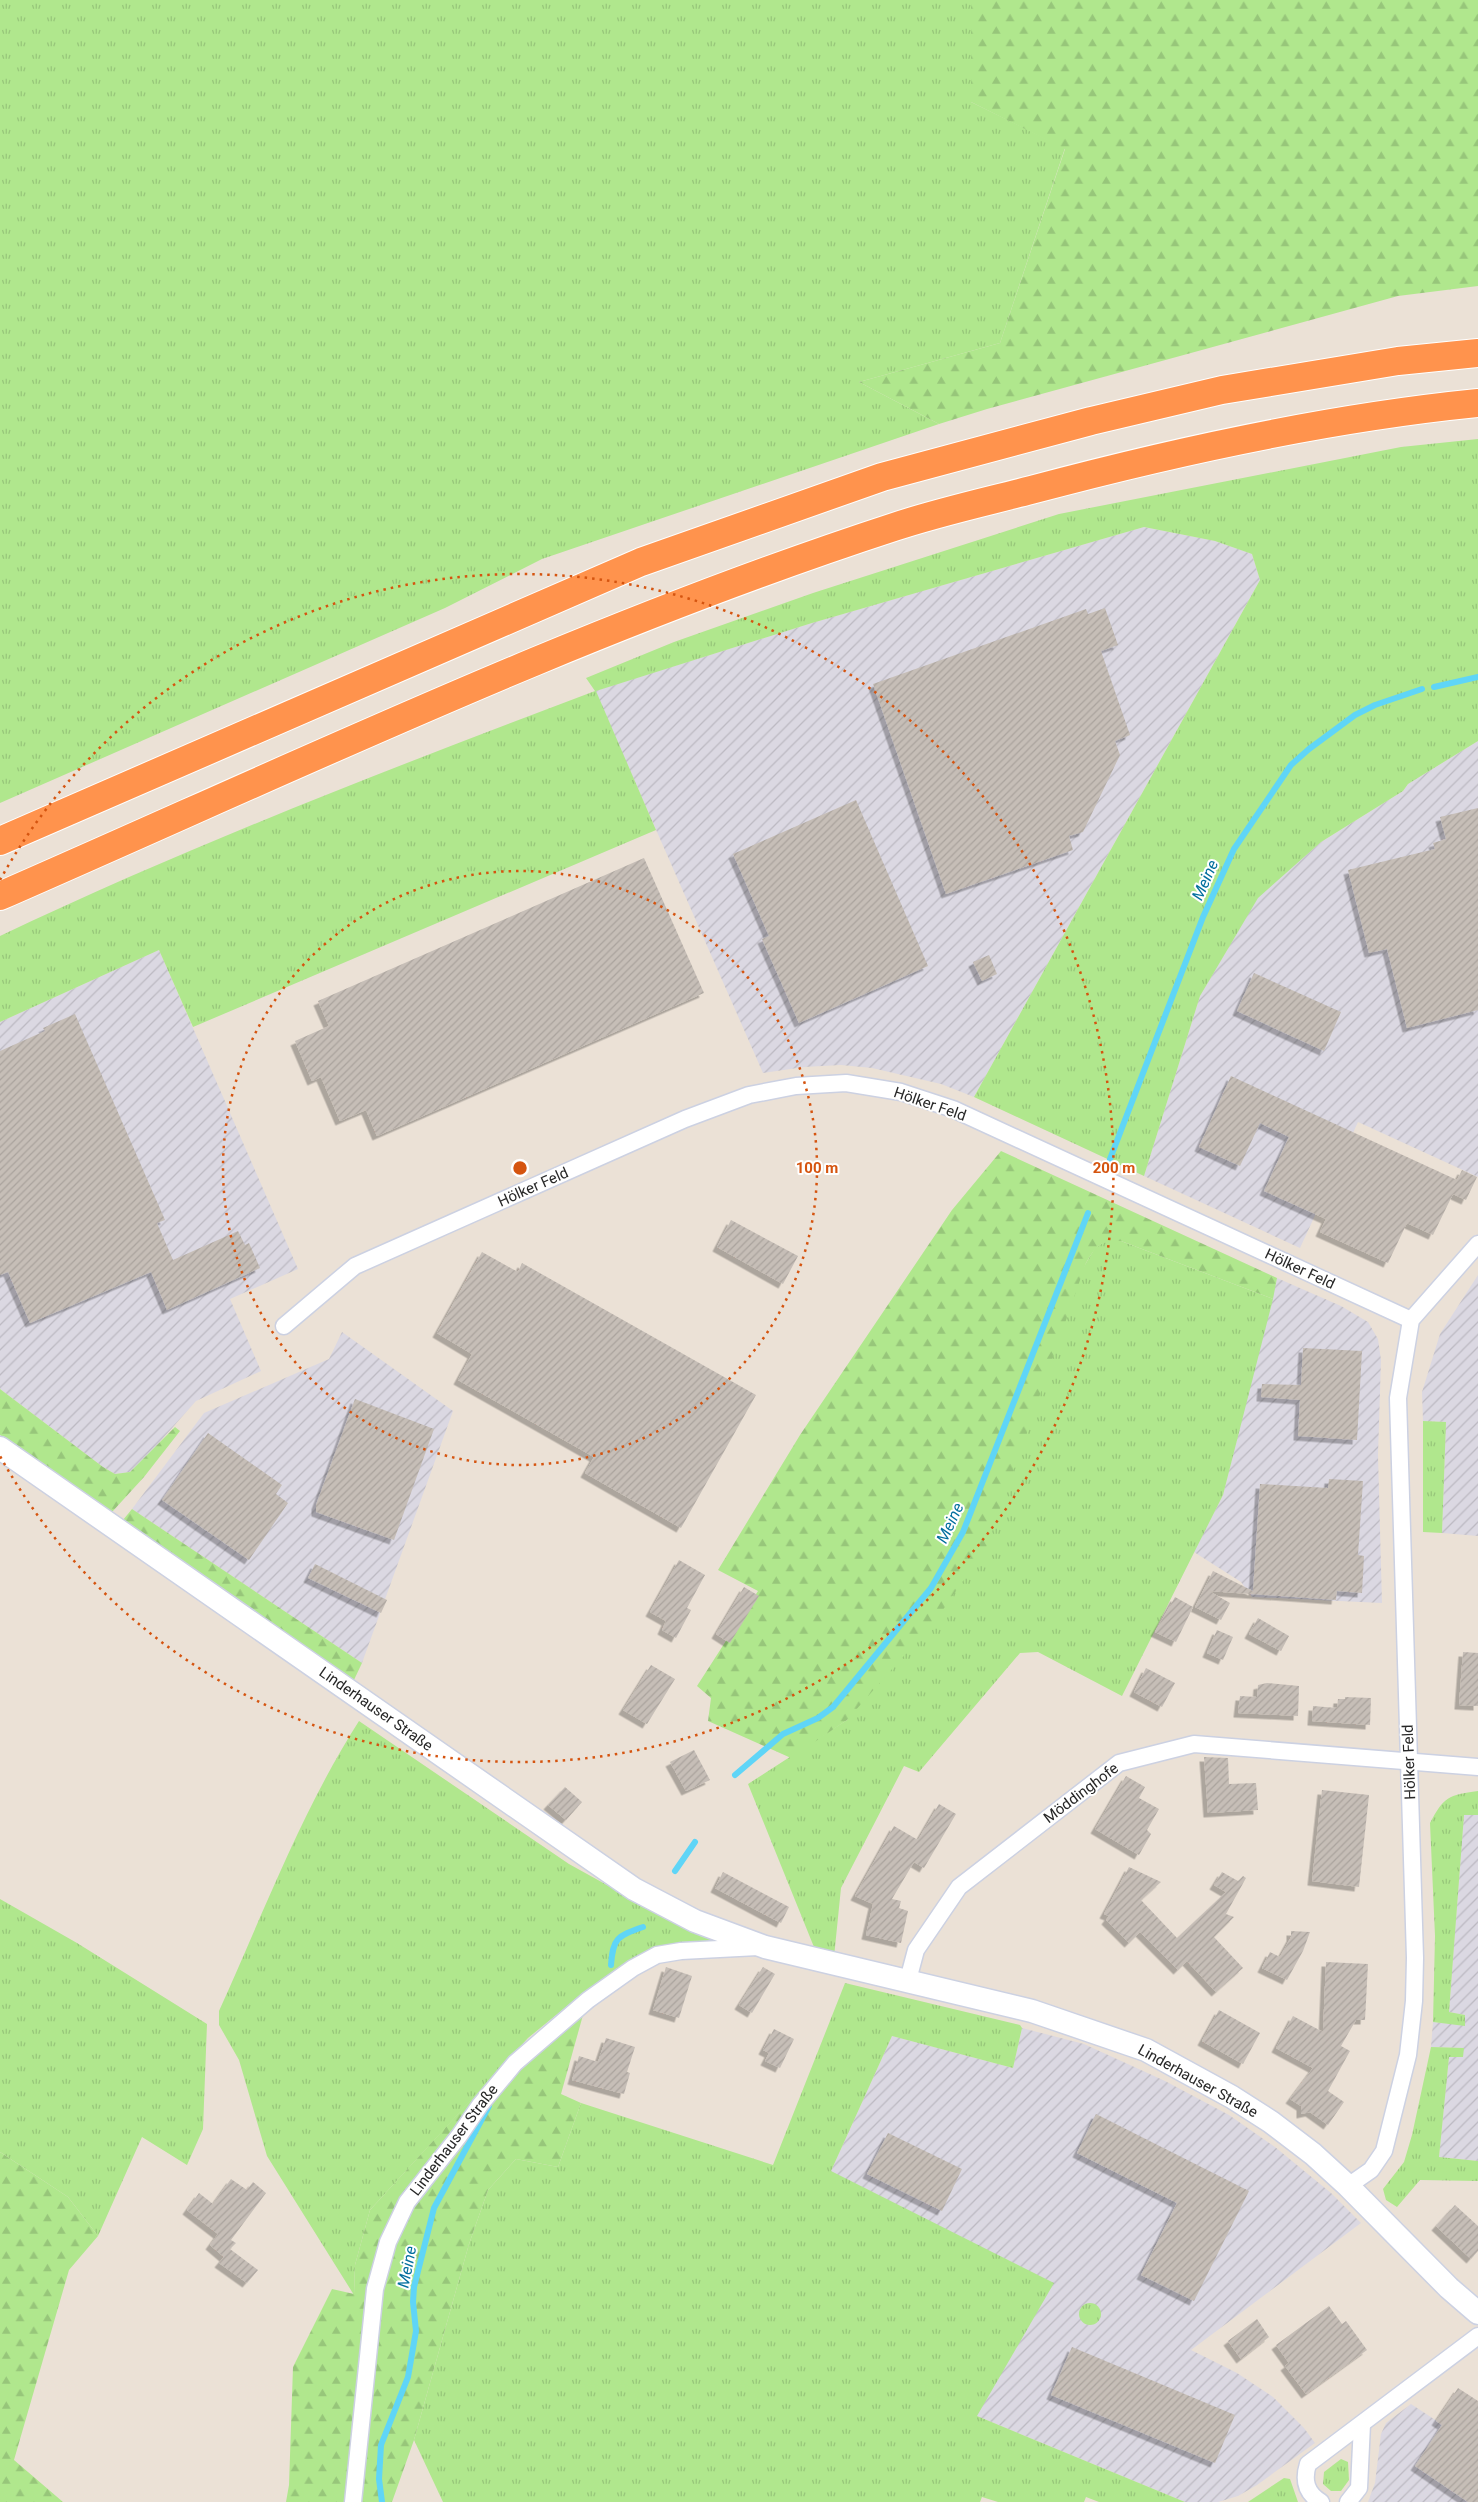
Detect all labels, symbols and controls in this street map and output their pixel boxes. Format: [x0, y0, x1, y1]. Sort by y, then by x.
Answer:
water label: Meine [1188, 857, 1222, 903]
street label: Hölker Feld [891, 1083, 969, 1125]
centre of rings [511, 1159, 529, 1177]
text: 100 m [796, 1159, 838, 1177]
text: 200 m [1093, 1159, 1135, 1177]
street label: Hölker Feld [495, 1163, 571, 1211]
street label: Hölker Feld [1262, 1245, 1338, 1293]
water label: Meine [932, 1500, 968, 1546]
street label: Linderhauser Straße [316, 1663, 436, 1755]
street label: Hölker Feld [1399, 1724, 1419, 1800]
street label: Möddinghofe [1040, 1759, 1122, 1827]
street label: Linderhauser Straße [1135, 2041, 1261, 2121]
street label: Linderhauser Straße [406, 2081, 502, 2199]
water label: Meine [394, 2244, 420, 2290]

